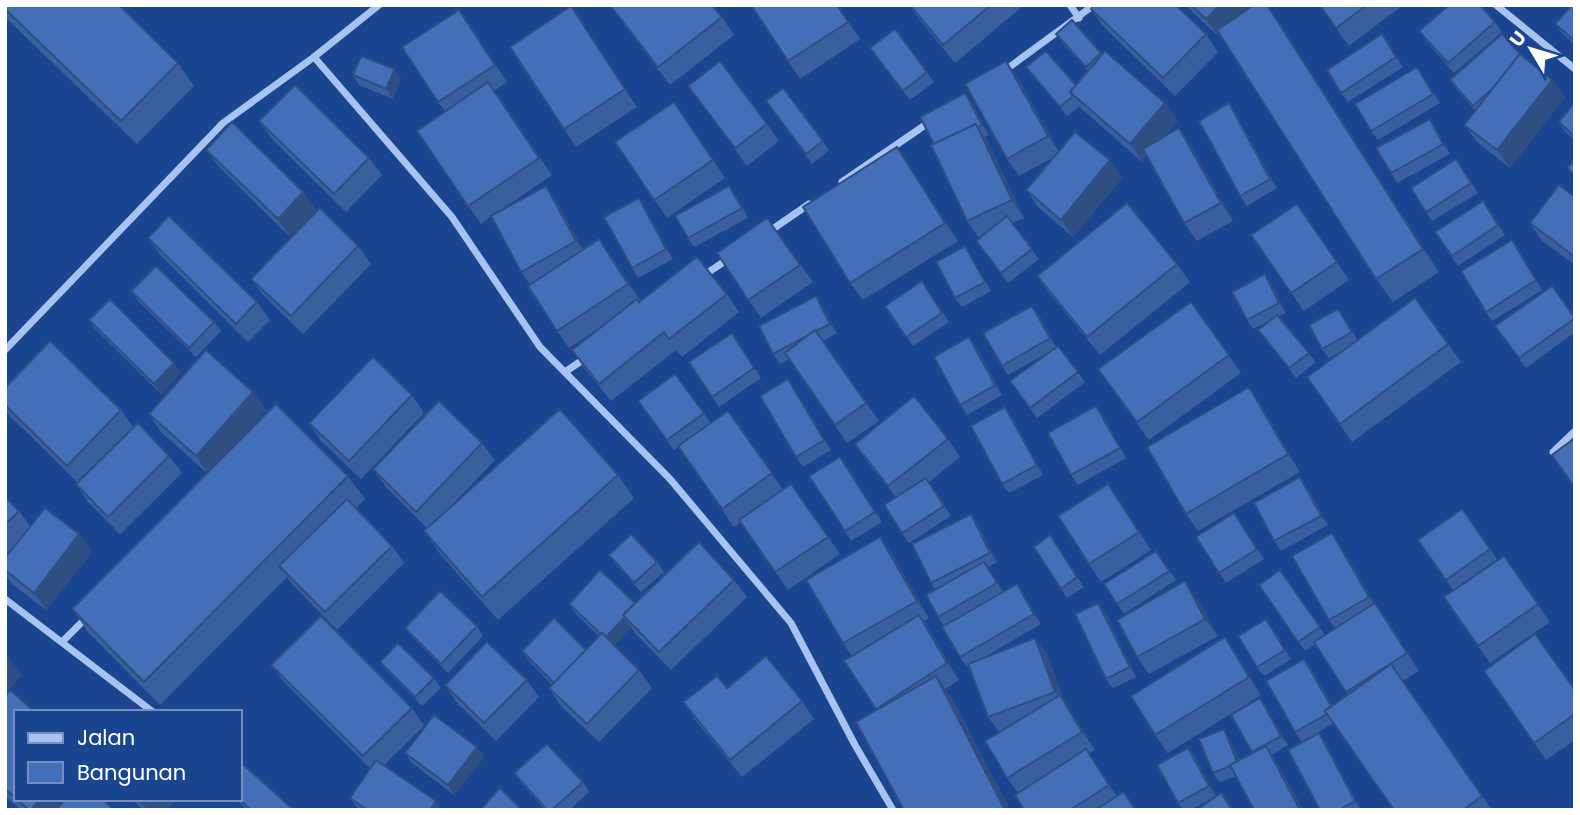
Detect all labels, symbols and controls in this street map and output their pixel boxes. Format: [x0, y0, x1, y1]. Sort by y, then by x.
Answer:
north arrow [1496, 14, 1566, 84]
text: U [1503, 25, 1533, 52]
legend [14, 710, 242, 801]
text: Jalan [77, 723, 135, 752]
text: Bangunan [77, 758, 186, 787]

